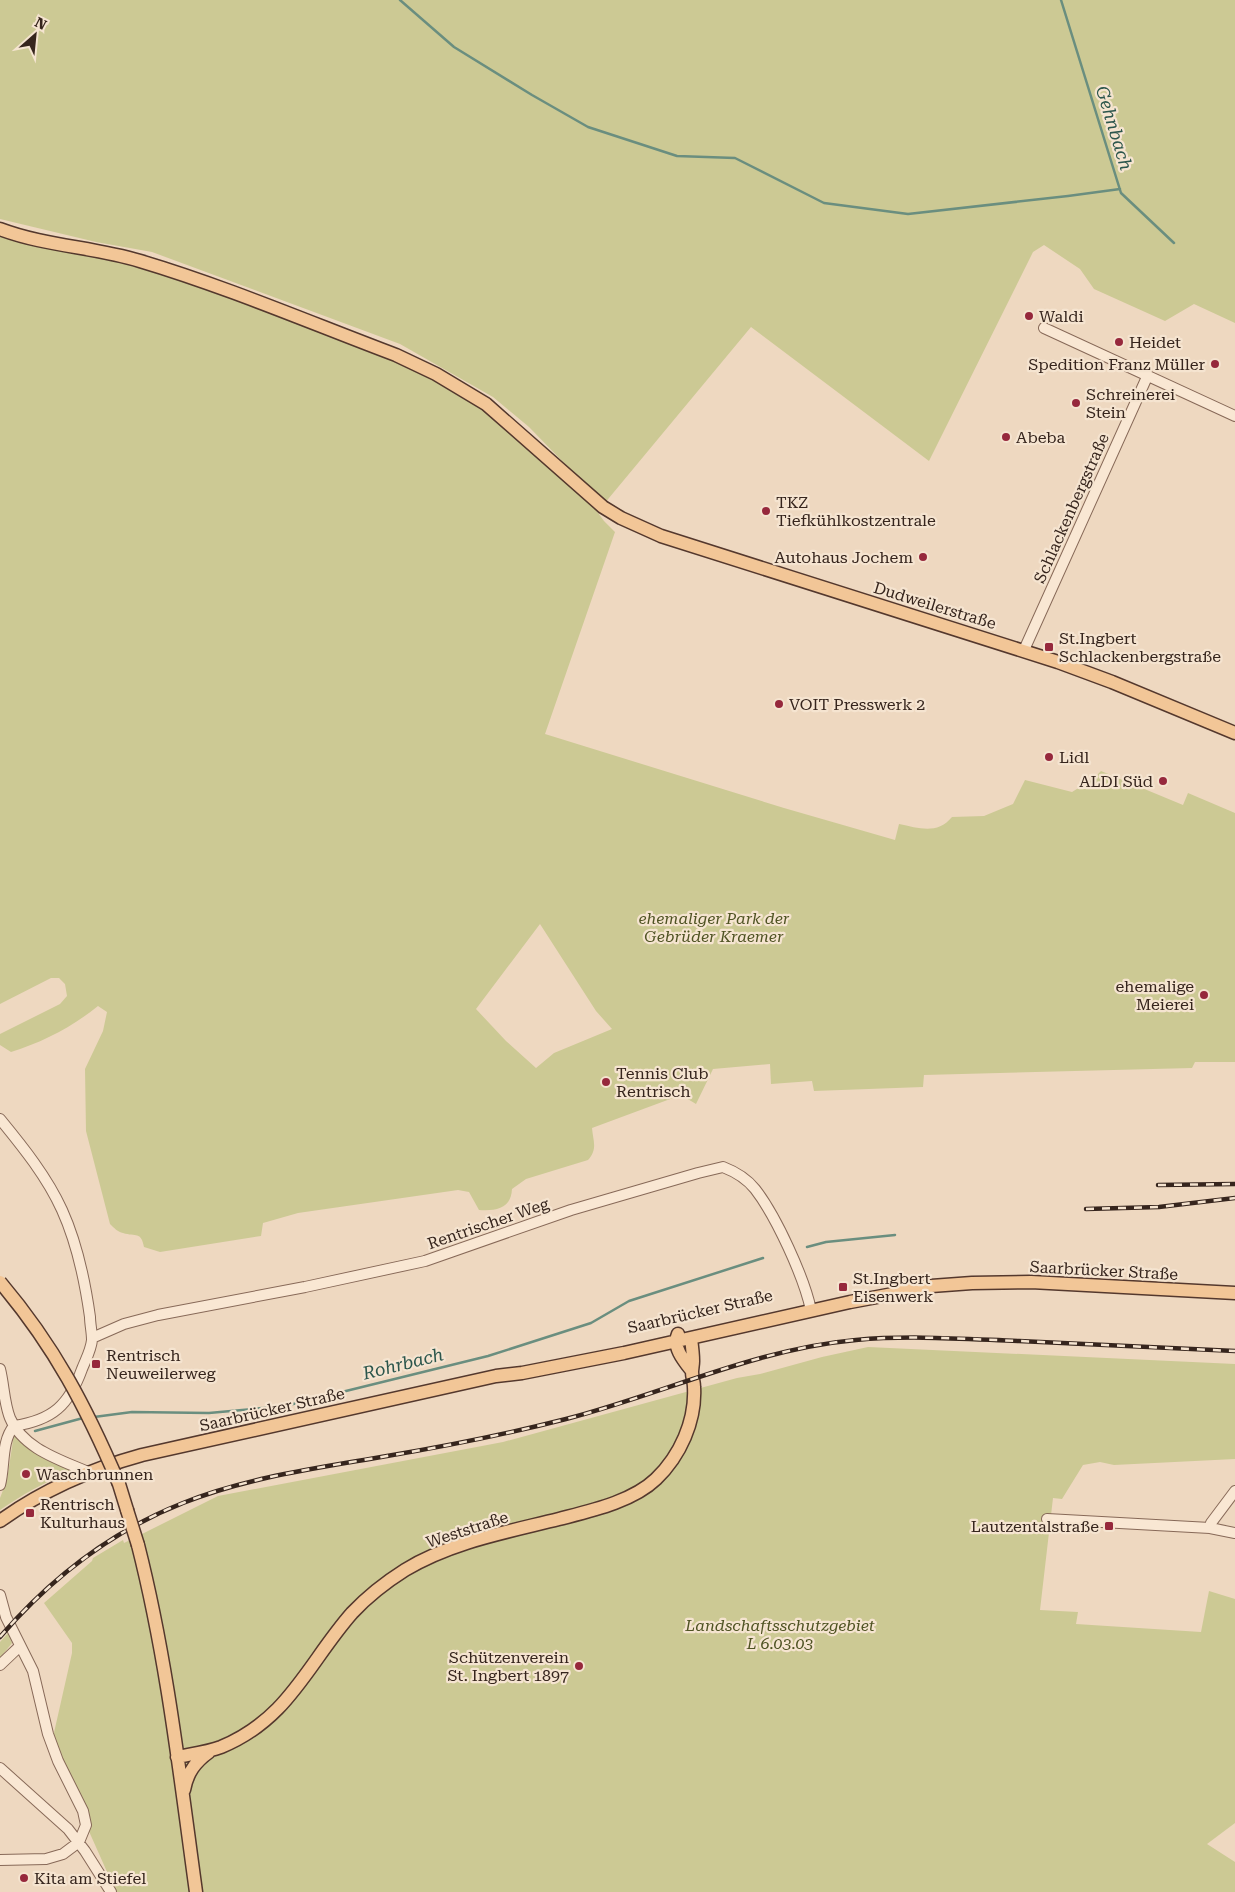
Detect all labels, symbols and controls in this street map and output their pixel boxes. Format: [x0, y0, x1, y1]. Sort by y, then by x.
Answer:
north arrow [10, 10, 60, 60]
text: N [32, 14, 50, 33]
water label: Gehnbach [1092, 83, 1137, 173]
place label: Waldi [1039, 307, 1084, 326]
marker: Waldi [1023, 310, 1035, 322]
place label: Heidet [1129, 333, 1181, 352]
marker: Heidet [1113, 336, 1125, 348]
place label: Spedition Franz Müller [1028, 355, 1205, 374]
marker: Spedition Franz Müller [1209, 358, 1221, 370]
place label: Schreinerei Stein [1086, 385, 1175, 422]
marker: Schreinerei Stein [1070, 397, 1082, 409]
place label: Abeba [1016, 428, 1066, 447]
street label: Schlackenbergstraße [1030, 430, 1113, 586]
marker: Abeba [1000, 431, 1012, 443]
place label: TKZ Tiefkühlkostzentrale [776, 493, 936, 530]
marker: TKZ Tiefkühlkostzentrale [760, 505, 772, 517]
place label: Autohaus Jochem [775, 548, 913, 567]
marker: Autohaus Jochem [917, 551, 929, 563]
street label: Dudweilerstraße [871, 578, 999, 633]
place label: St.Ingbert Schlackenbergstraße [1059, 629, 1221, 666]
marker: St.Ingbert Schlackenbergstraße [1043, 641, 1055, 653]
place label: VOIT Presswerk 2 [789, 695, 925, 714]
marker: VOIT Presswerk 2 [773, 698, 785, 710]
place label: Lidl [1059, 748, 1089, 767]
marker: Lidl [1043, 751, 1055, 763]
place label: ALDI Süd [1079, 772, 1153, 791]
marker: ALDI Süd [1157, 775, 1169, 787]
park label: ehemaliger Park der Gebrüder Kraemer [638, 909, 790, 946]
place label: ehemalige Meierei [1115, 977, 1194, 1014]
marker: ehemalige Meierei [1198, 989, 1210, 1001]
place label: Tennis Club Rentrisch [616, 1064, 709, 1101]
marker: Tennis Club Rentrisch [600, 1076, 612, 1088]
street label: Rentrischer Weg [425, 1193, 552, 1253]
street label: Saarbrücker Straße [1029, 1257, 1179, 1284]
place label: St.Ingbert Eisenwerk [853, 1269, 933, 1306]
marker: St.Ingbert Eisenwerk [837, 1281, 849, 1293]
street label: Saarbrücker Straße [626, 1285, 775, 1337]
water label: Rohrbach [359, 1343, 445, 1384]
place label: Rentrisch Neuweilerweg [106, 1346, 216, 1383]
marker: Rentrisch Neuweilerweg [90, 1358, 102, 1370]
street label: Saarbrücker Straße [198, 1383, 347, 1435]
place label: Waschbrunnen [36, 1465, 153, 1484]
marker: Waschbrunnen [20, 1468, 32, 1480]
place label: Rentrisch Kulturhaus [40, 1495, 126, 1532]
marker: Rentrisch Kulturhaus [24, 1507, 36, 1519]
street label: Weststraße [424, 1507, 511, 1552]
place label: Lautzentalstraße [971, 1517, 1099, 1536]
marker: Lautzentalstraße [1103, 1520, 1115, 1532]
park label: Landschaftsschutzgebiet L 6.03.03 [684, 1616, 875, 1653]
place label: Schützenverein St. Ingbert 1897 [447, 1648, 569, 1685]
marker: Schützenverein St. Ingbert 1897 [573, 1660, 585, 1672]
place label: Kita am Stiefel [34, 1869, 146, 1888]
marker: Kita am Stiefel [18, 1872, 30, 1884]

